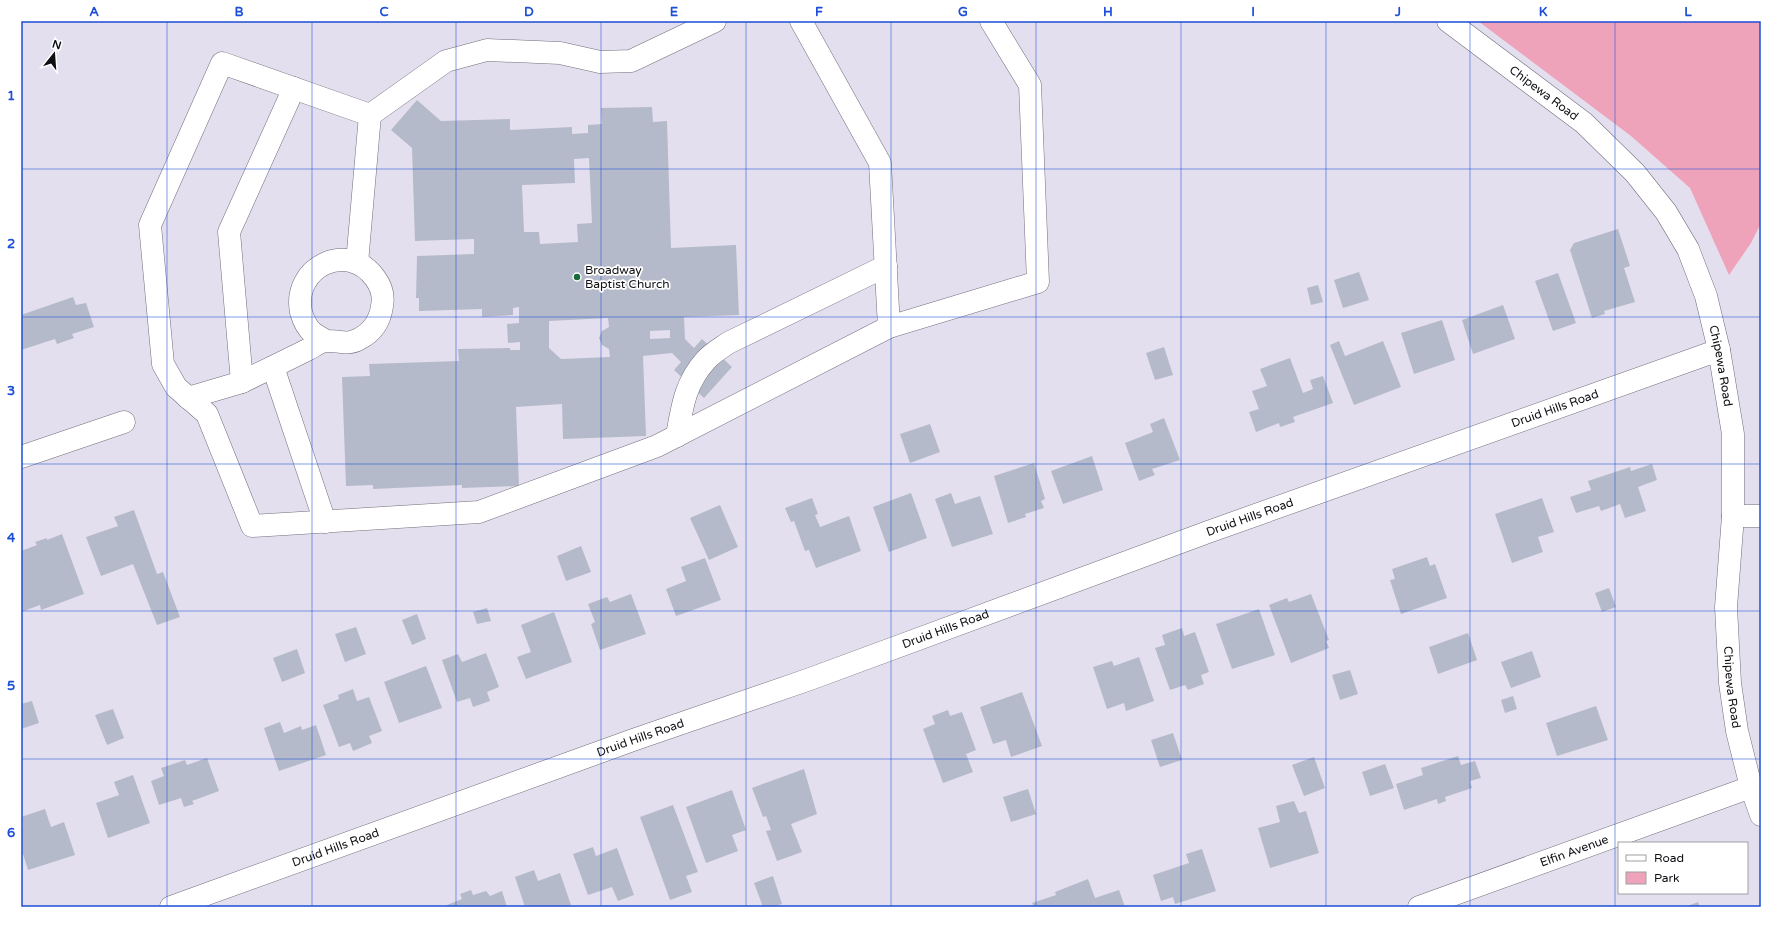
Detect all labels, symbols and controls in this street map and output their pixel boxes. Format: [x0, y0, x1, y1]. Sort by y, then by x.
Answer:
text: A [89, 4, 99, 20]
text: B [234, 4, 244, 20]
text: C [379, 4, 389, 20]
text: D [524, 4, 534, 20]
text: E [670, 4, 678, 20]
text: F [815, 4, 823, 20]
text: G [958, 4, 968, 20]
text: H [1103, 4, 1113, 20]
text: I [1251, 4, 1255, 20]
text: J [1394, 4, 1401, 20]
text: K [1539, 4, 1548, 20]
text: L [1684, 4, 1692, 20]
north arrow [34, 34, 74, 74]
text: N [51, 37, 63, 52]
street label: Chipewa Road [1507, 63, 1581, 123]
text: 1 [7, 88, 15, 104]
text: 2 [7, 236, 15, 252]
place label: Broadway Baptist Church [585, 263, 670, 291]
marker: Broadway Baptist Church [572, 272, 582, 282]
street label: Chipewa Road [1706, 324, 1735, 407]
text: 3 [7, 383, 15, 399]
street label: Druid Hills Road [1509, 386, 1600, 430]
street label: Druid Hills Road [1204, 495, 1295, 539]
text: 4 [7, 530, 16, 546]
street label: Druid Hills Road [900, 607, 991, 651]
street label: Chipewa Road [1721, 646, 1743, 729]
text: 5 [7, 678, 15, 694]
street label: Druid Hills Road [595, 716, 686, 760]
text: 6 [7, 825, 15, 841]
street label: Druid Hills Road [290, 825, 381, 870]
street label: Elfin Avenue [1538, 832, 1610, 870]
legend [1618, 842, 1748, 894]
text: Road [1654, 851, 1684, 865]
text: Park [1654, 871, 1680, 885]

